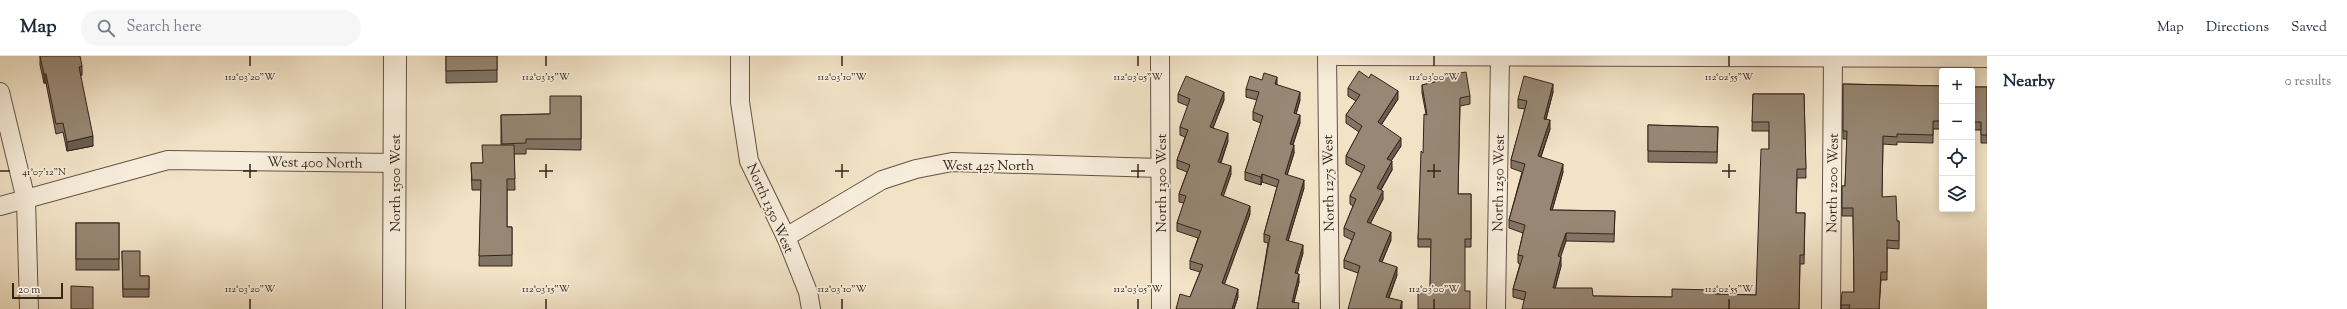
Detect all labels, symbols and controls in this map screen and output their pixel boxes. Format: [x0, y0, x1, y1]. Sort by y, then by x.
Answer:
search box [81, 10, 361, 46]
text: Map [20, 14, 57, 41]
icon: search [95, 17, 117, 39]
text: Search here [127, 17, 202, 38]
text: Map [2157, 18, 2184, 38]
text: Directions [2206, 18, 2269, 38]
text: Saved [2291, 18, 2327, 38]
map controls [1939, 68, 1975, 212]
button: + [1939, 68, 1975, 104]
text: 112°03'20"W [225, 70, 275, 85]
text: 112°03'15"W [522, 70, 570, 85]
text: 112°03'10"W [817, 70, 867, 85]
text: 112°03'05"W [1113, 70, 1163, 85]
text: 112°03'00"W [1409, 70, 1459, 85]
text: 112°02'55"W [1705, 70, 1753, 85]
text: Nearby [2003, 70, 2055, 94]
text: 0 results [2285, 73, 2331, 91]
button: − [1939, 104, 1975, 140]
street label: North 1300 West [1153, 133, 1173, 232]
street label: North 1200 West [1823, 133, 1845, 233]
street label: North 1500 West [387, 134, 407, 232]
street label: North 1275 West [1319, 134, 1341, 232]
street label: North 1250 West [1489, 134, 1511, 232]
button: locate [1939, 140, 1975, 176]
street label: West 400 North [267, 153, 363, 175]
street label: West 425 North [942, 157, 1034, 177]
street label: North 1350 West [740, 161, 798, 257]
text: 41°07'12"N [22, 165, 66, 180]
button: layers [1939, 176, 1975, 212]
scale bar [12, 281, 63, 300]
text: 20 m [18, 282, 40, 298]
text: 112°03'20"W [225, 282, 275, 297]
text: 112°03'15"W [522, 282, 570, 297]
text: 112°03'10"W [817, 282, 867, 297]
text: 112°03'05"W [1113, 282, 1163, 297]
text: 112°03'00"W [1409, 282, 1459, 297]
text: 112°02'55"W [1705, 282, 1753, 297]

